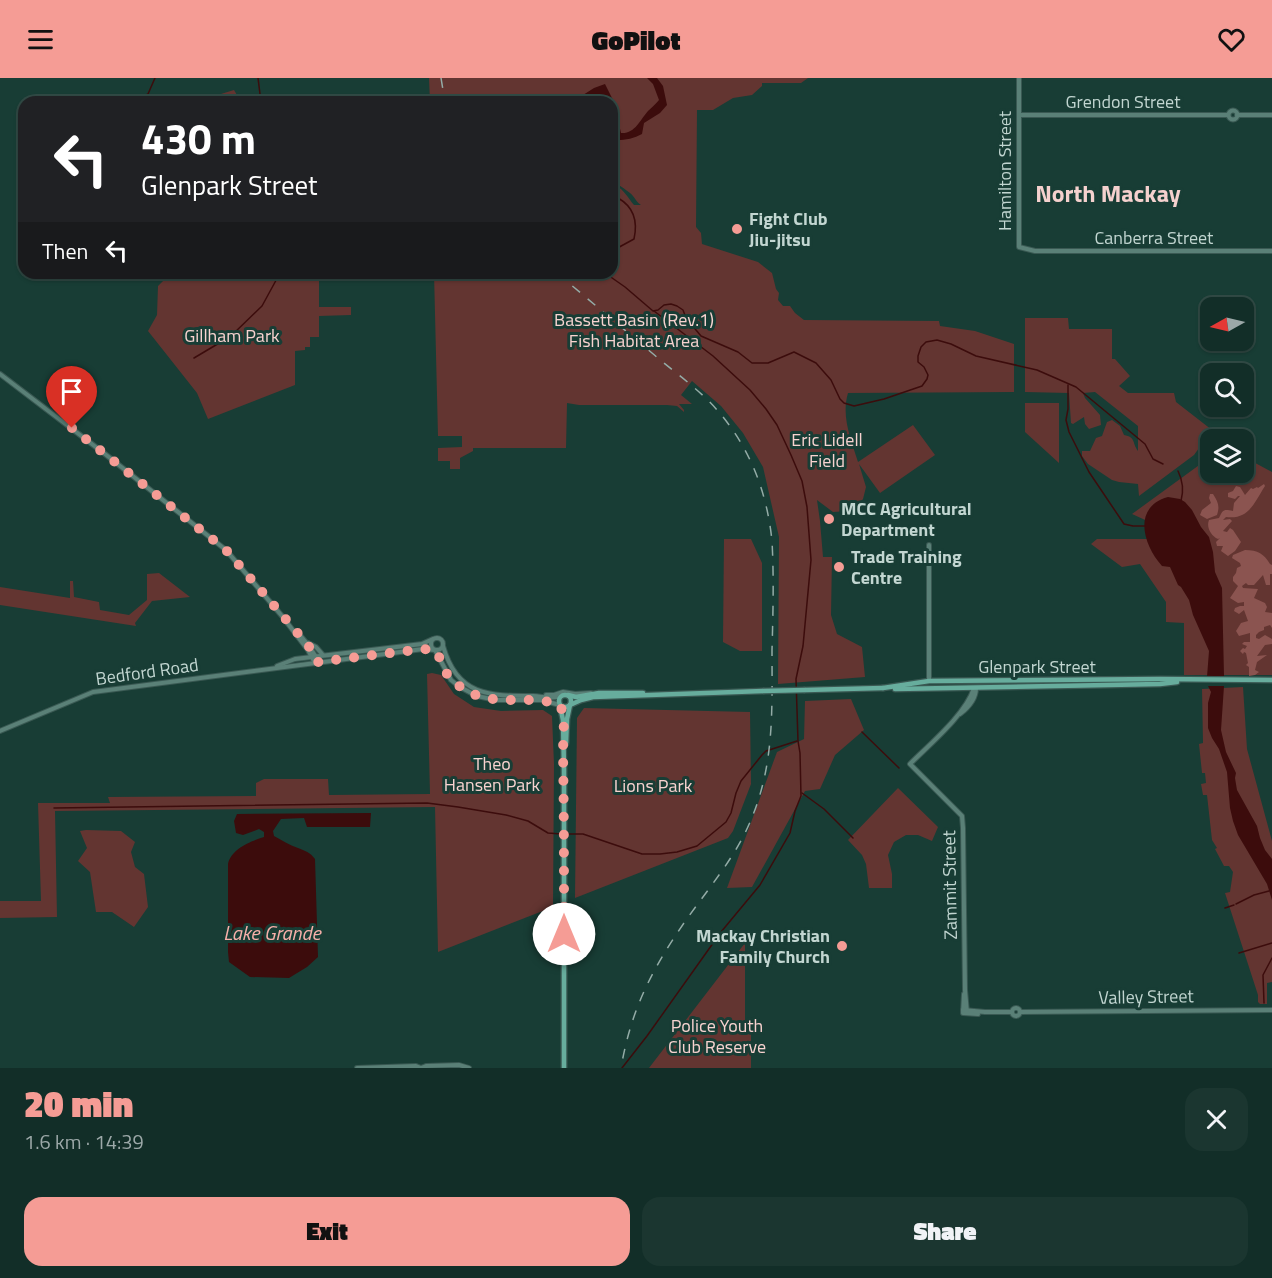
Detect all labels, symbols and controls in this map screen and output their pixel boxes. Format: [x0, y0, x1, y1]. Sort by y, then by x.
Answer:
text: GoPilot [592, 19, 680, 60]
icon: menu [24, 23, 57, 56]
icon: heart [1215, 23, 1248, 56]
street label: Grendon Street [1066, 88, 1181, 115]
text: 430 m [141, 106, 256, 170]
street label: Hamilton Street [991, 110, 1018, 231]
icon: left [42, 120, 120, 198]
text: Glenpark Street [141, 164, 318, 205]
district label: North Mackay [1035, 175, 1181, 211]
place label: Fight Club Jiu-jitsu [749, 205, 828, 253]
marker: Fight Club Jiu-jitsu [730, 222, 744, 236]
street label: Canberra Street [1095, 224, 1214, 251]
text: Then [42, 234, 88, 268]
icon: left [100, 234, 133, 267]
north arrow [1200, 297, 1254, 351]
map controls [1200, 297, 1254, 483]
park label: Bassett Basin (Rev.1) Fish Habitat Area [554, 306, 714, 354]
park label: Gillham Park [184, 322, 280, 349]
button: search [1200, 363, 1254, 417]
pin [46, 366, 97, 428]
icon: arrive [55, 375, 88, 408]
park label: Eric Lidell Field [791, 426, 863, 474]
button: layers [1200, 429, 1254, 483]
place label: MCC Agricultural Department [841, 495, 972, 543]
marker: MCC Agricultural Department [822, 512, 836, 526]
place label: Trade Training Centre [851, 543, 962, 591]
marker: Trade Training Centre [832, 560, 846, 574]
street label: Bedford Road [94, 651, 200, 692]
street label: Glenpark Street [978, 653, 1097, 680]
park label: Theo Hansen Park [444, 750, 541, 798]
park label: Lions Park [614, 772, 693, 799]
street label: Zammit Street [935, 829, 964, 940]
position arrow [532, 902, 596, 966]
water label: Lake Grande [223, 917, 322, 948]
place label: Mackay Christian Family Church [696, 922, 830, 970]
marker: Mackay Christian Family Church [835, 939, 849, 953]
street label: Valley Street [1098, 982, 1195, 1011]
park label: Police Youth Club Reserve [668, 1012, 766, 1060]
text: 20 min [24, 1076, 133, 1131]
button: close [1185, 1088, 1248, 1151]
text: 1.6 km · 14:39 [24, 1126, 144, 1157]
button: Exit [24, 1197, 630, 1266]
button: Share [642, 1197, 1248, 1266]

